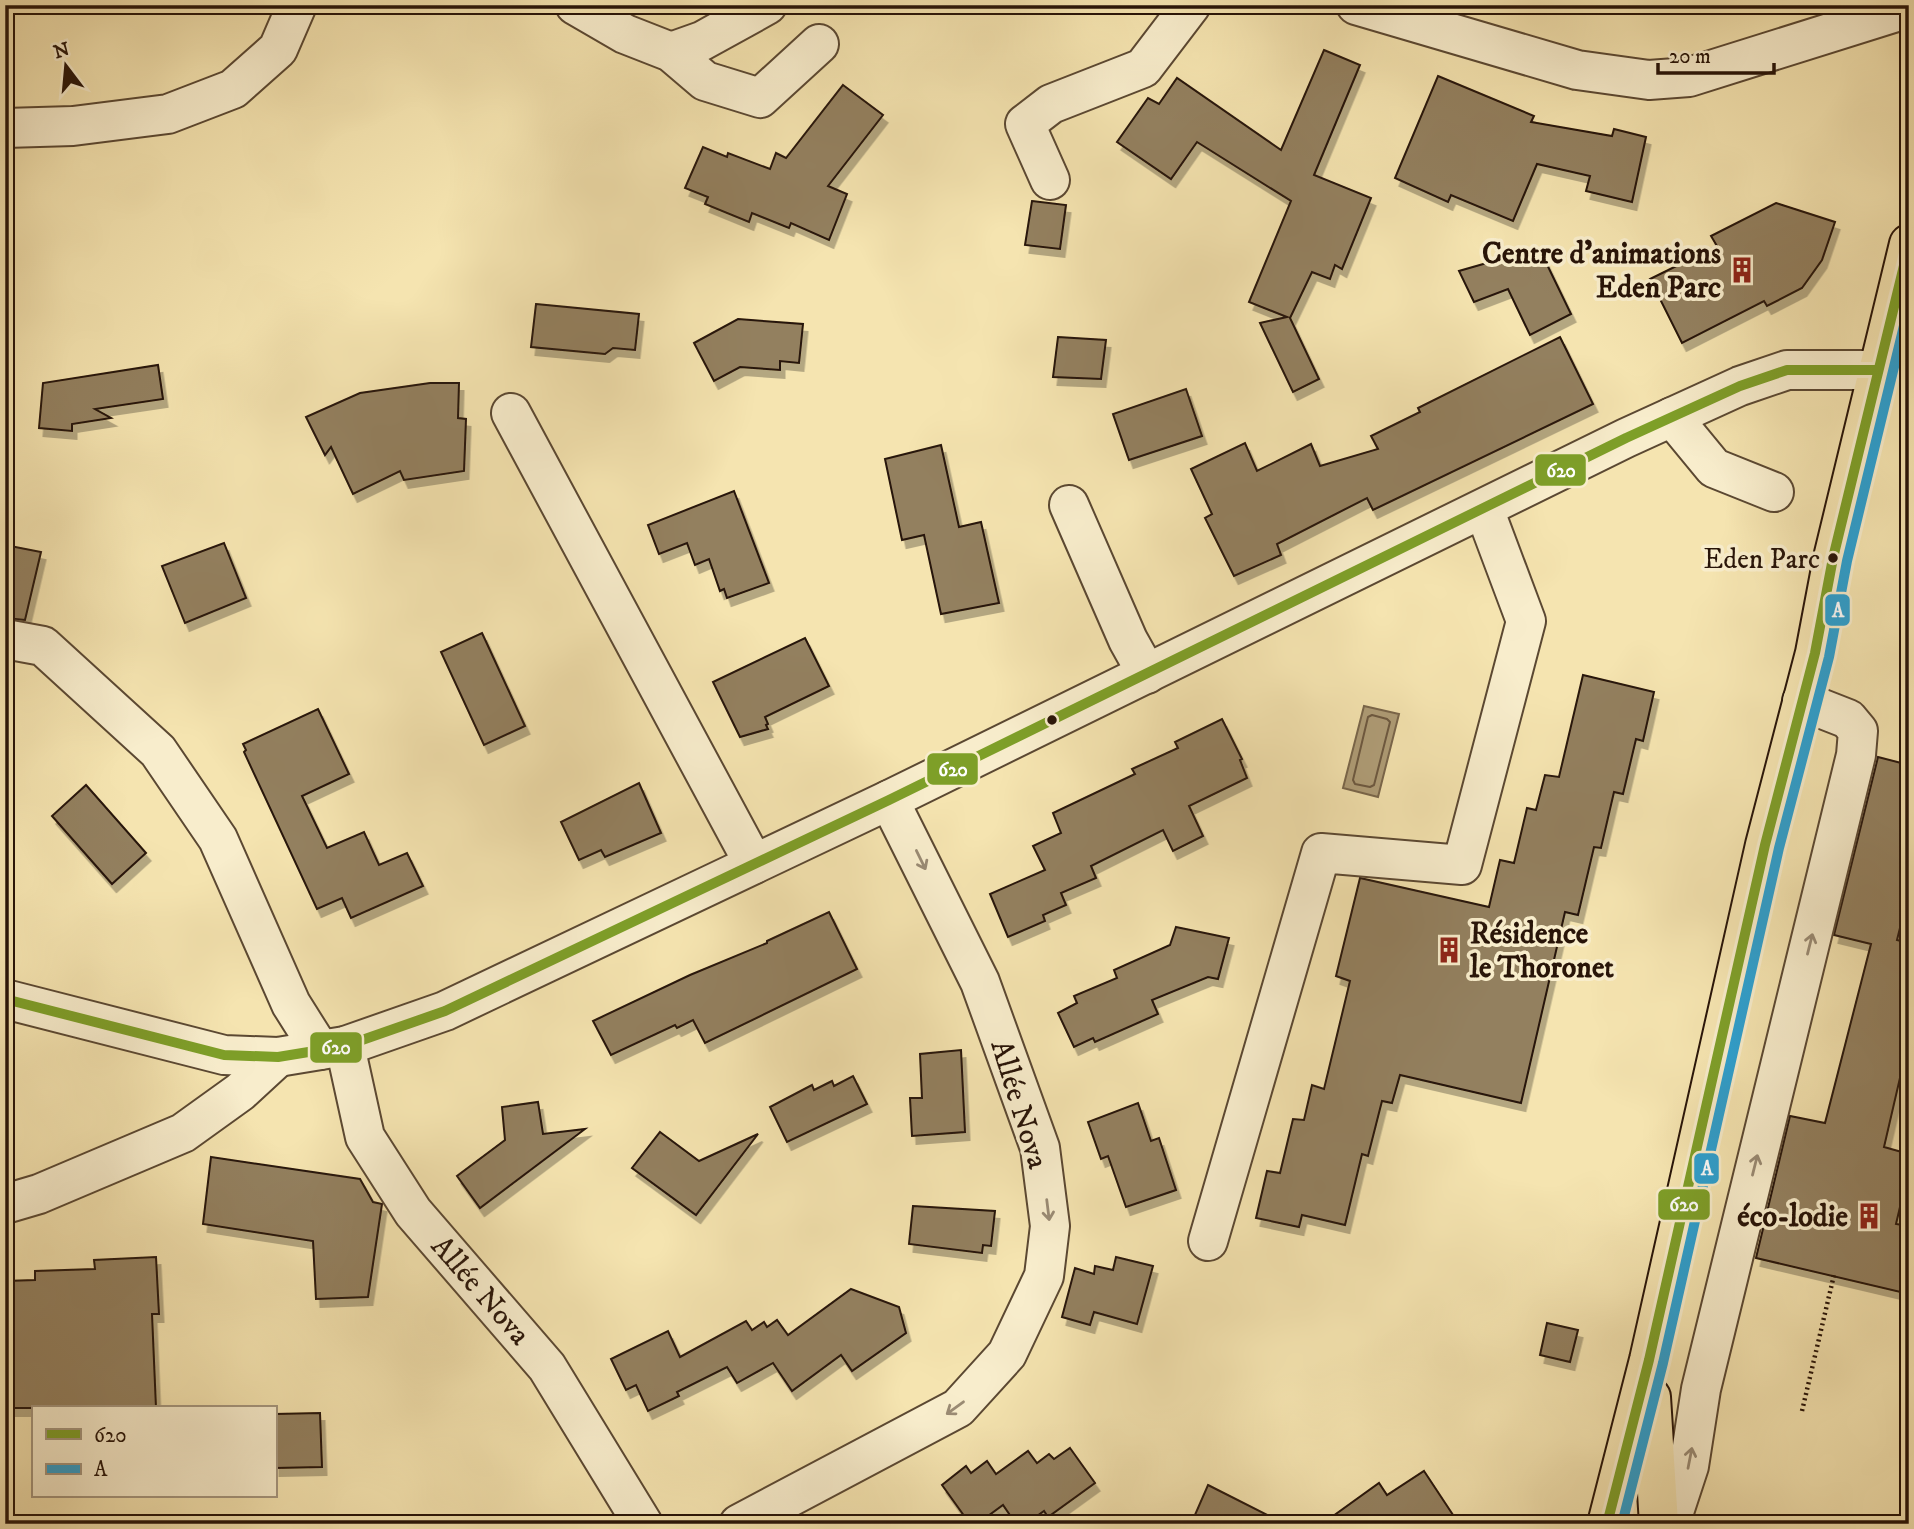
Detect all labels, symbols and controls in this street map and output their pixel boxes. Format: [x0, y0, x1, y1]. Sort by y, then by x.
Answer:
north arrow [32, 32, 102, 102]
scale bar [1658, 32, 1774, 76]
text: N [51, 38, 73, 64]
text: 20 m [1669, 44, 1711, 70]
place label: Centre d'animations Eden Parc [1482, 236, 1721, 307]
building icon: Centre d'animations Eden Parc [1727, 255, 1757, 285]
line badge: 620 [1534, 453, 1587, 487]
text: 620 [1546, 460, 1576, 483]
place label: Eden Parc [1703, 542, 1820, 577]
marker: Eden Parc [1826, 551, 1840, 565]
line badge: A [1824, 593, 1851, 627]
text: A [1831, 600, 1845, 623]
unlabelled marker [1045, 713, 1059, 727]
line badge: 620 [926, 752, 979, 786]
text: 620 [938, 759, 968, 782]
one-way arrow [914, 849, 928, 870]
place label: Résidence le Thoronet [1469, 916, 1614, 987]
one-way arrow [1804, 933, 1817, 956]
building icon: Résidence le Thoronet [1434, 935, 1464, 965]
line badge: 620 [309, 1031, 363, 1064]
street label: Allée Nova [981, 1036, 1056, 1174]
text: 620 [321, 1037, 351, 1060]
line badge: A [1693, 1152, 1720, 1185]
one-way arrow [1749, 1154, 1762, 1177]
text: A [1700, 1158, 1714, 1181]
line badge: 620 [1657, 1188, 1711, 1221]
text: 620 [1669, 1194, 1699, 1217]
one-way arrow [1041, 1198, 1054, 1221]
place label: éco-lodie [1737, 1199, 1849, 1236]
building icon: éco-lodie [1854, 1201, 1884, 1231]
street label: Allée Nova [422, 1229, 538, 1353]
one-way arrow [946, 1400, 965, 1415]
legend [32, 1406, 276, 1498]
text: 620 [94, 1423, 127, 1449]
one-way arrow [1683, 1447, 1697, 1470]
text: A [94, 1457, 108, 1483]

